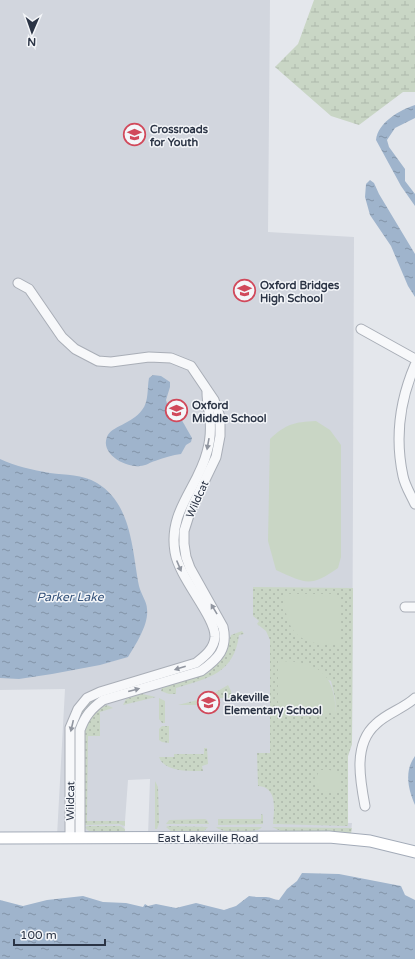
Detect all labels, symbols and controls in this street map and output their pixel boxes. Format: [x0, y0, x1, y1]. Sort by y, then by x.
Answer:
north arrow [12, 12, 52, 52]
text: N [27, 35, 36, 48]
school or university icon: Crossroads for Youth [122, 122, 148, 148]
place label: Crossroads for Youth [149, 123, 209, 149]
school or university icon: Oxford Bridges High School [231, 278, 257, 304]
place label: Oxford Bridges High School [260, 279, 340, 306]
school or university icon: Oxford Middle School [164, 398, 190, 424]
place label: Oxford Middle School [192, 399, 267, 425]
one-way arrow [205, 438, 211, 450]
street label: Wildcat [183, 478, 211, 520]
one-way arrow [176, 561, 182, 572]
water label: Parker Lake [37, 590, 105, 604]
one-way arrow [211, 603, 218, 615]
one-way arrow [174, 665, 186, 671]
one-way arrow [128, 687, 140, 693]
school or university icon: Lakeville Elementary School [195, 690, 221, 716]
place label: Lakeville Elementary School [224, 691, 322, 718]
one-way arrow [68, 720, 74, 732]
street label: Wildcat [64, 781, 77, 821]
street label: East Lakeville Road [158, 832, 258, 845]
scale bar [14, 921, 105, 947]
text: 100 m [20, 928, 57, 942]

